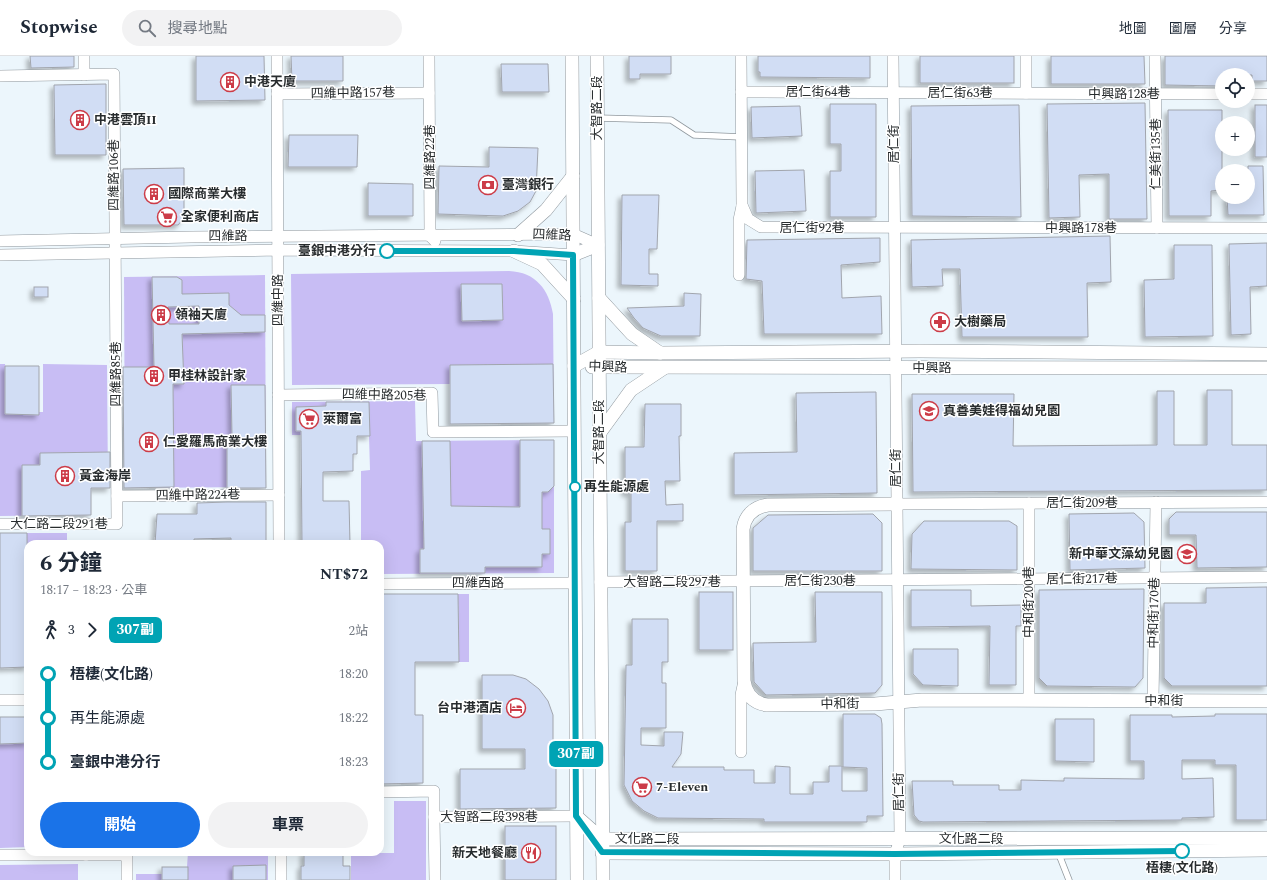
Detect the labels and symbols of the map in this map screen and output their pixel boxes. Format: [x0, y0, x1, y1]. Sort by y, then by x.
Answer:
building icon: 中港天廈 [219, 71, 241, 93]
place label: 中港天廈 [244, 72, 296, 92]
street label: 大智路二段 [587, 75, 607, 141]
street label: 四維中路157巷 [311, 82, 395, 104]
street label: 居仁街64巷 [785, 82, 851, 102]
street label: 居仁街63巷 [927, 83, 993, 103]
street label: 中興路128巷 [1088, 84, 1160, 104]
building icon: 中港雲頂II [69, 109, 91, 131]
place label: 中港雲頂II [94, 110, 157, 130]
street label: 仁美街135巷 [1146, 118, 1166, 190]
street label: 四維路22巷 [420, 124, 440, 190]
street label: 居仁街 [884, 124, 904, 164]
street label: 四維路106巷 [104, 139, 124, 211]
bank icon: 臺灣銀行 [477, 174, 499, 196]
place label: 臺灣銀行 [502, 175, 554, 195]
building icon: 國際商業大樓 [143, 183, 165, 205]
place label: 國際商業大樓 [168, 184, 246, 204]
supermarket icon: 全家便利商店 [156, 206, 178, 228]
place label: 全家便利商店 [181, 207, 259, 227]
street label: 居仁街92巷 [779, 218, 845, 238]
street label: 中興路178巷 [1045, 218, 1117, 238]
street label: 四維路 [532, 224, 572, 246]
street label: 四維路 [208, 226, 248, 246]
place label: 臺銀中港分行 [298, 241, 376, 261]
marker: 臺銀中港分行 [379, 243, 395, 259]
street label: 四維中路 [268, 274, 288, 326]
building icon: 領袖天廈 [150, 304, 172, 326]
place label: 領袖天廈 [175, 305, 227, 325]
pharmacy icon: 大樹藥局 [929, 311, 951, 333]
place label: 大樹藥局 [954, 312, 1006, 332]
street label: 四維路85巷 [106, 341, 126, 407]
street label: 中興路 [588, 356, 628, 378]
street label: 中興路 [912, 358, 952, 378]
building icon: 甲桂林設計家 [143, 365, 165, 387]
place label: 甲桂林設計家 [168, 366, 246, 386]
street label: 四維中路205巷 [342, 384, 426, 406]
street label: 大智路二段 [589, 399, 609, 465]
school or university icon: 真善美娃得福幼兒園 [918, 400, 940, 422]
place label: 真善美娃得福幼兒園 [943, 401, 1060, 421]
supermarket icon: 萊爾富 [298, 408, 320, 430]
place label: 萊爾富 [323, 409, 362, 429]
building icon: 仁愛羅馬商業大樓 [138, 431, 160, 453]
place label: 仁愛羅馬商業大樓 [163, 432, 267, 452]
street label: 居仁街 [886, 448, 906, 488]
building icon: 黃金海岸 [54, 465, 76, 487]
place label: 黃金海岸 [79, 466, 131, 486]
place label: 再生能源處 [584, 477, 649, 497]
marker: 再生能源處 [569, 481, 581, 493]
street label: 四維中路224巷 [156, 484, 240, 506]
street label: 居仁街209巷 [1046, 493, 1118, 513]
street label: 大仁路二段291巷 [10, 514, 108, 534]
school or university icon: 新中華文藻幼兒園 [1176, 543, 1198, 565]
place label: 新中華文藻幼兒園 [1069, 544, 1173, 564]
street label: 中和街200巷 [1019, 566, 1039, 638]
street label: 居仁街217巷 [1046, 568, 1118, 590]
street label: 居仁街230巷 [784, 571, 856, 591]
street label: 大智路二段297巷 [623, 572, 721, 592]
street label: 四維西路 [452, 573, 504, 593]
street label: 中和街170巷 [1143, 577, 1165, 649]
street label: 中和街 [1144, 691, 1184, 711]
street label: 中和街 [820, 694, 860, 714]
hotel icon: 台中港酒店 [505, 697, 527, 719]
place label: 台中港酒店 [437, 698, 502, 718]
line badge: 307副 [548, 741, 604, 767]
street label: 居仁街 [889, 772, 909, 812]
supermarket icon: 7-Eleven [631, 776, 653, 798]
place label: 7-Eleven [656, 777, 708, 797]
street label: 大智路二段398巷 [440, 807, 538, 827]
street label: 文化路二段 [614, 829, 680, 849]
street label: 文化路二段 [938, 829, 1004, 849]
restaurant icon: 新天地餐廳 [520, 842, 542, 864]
place label: 新天地餐廳 [452, 843, 517, 863]
marker: 梧棲(文化路) [1174, 843, 1190, 859]
place label: 梧棲(文化路) [1146, 858, 1218, 878]

